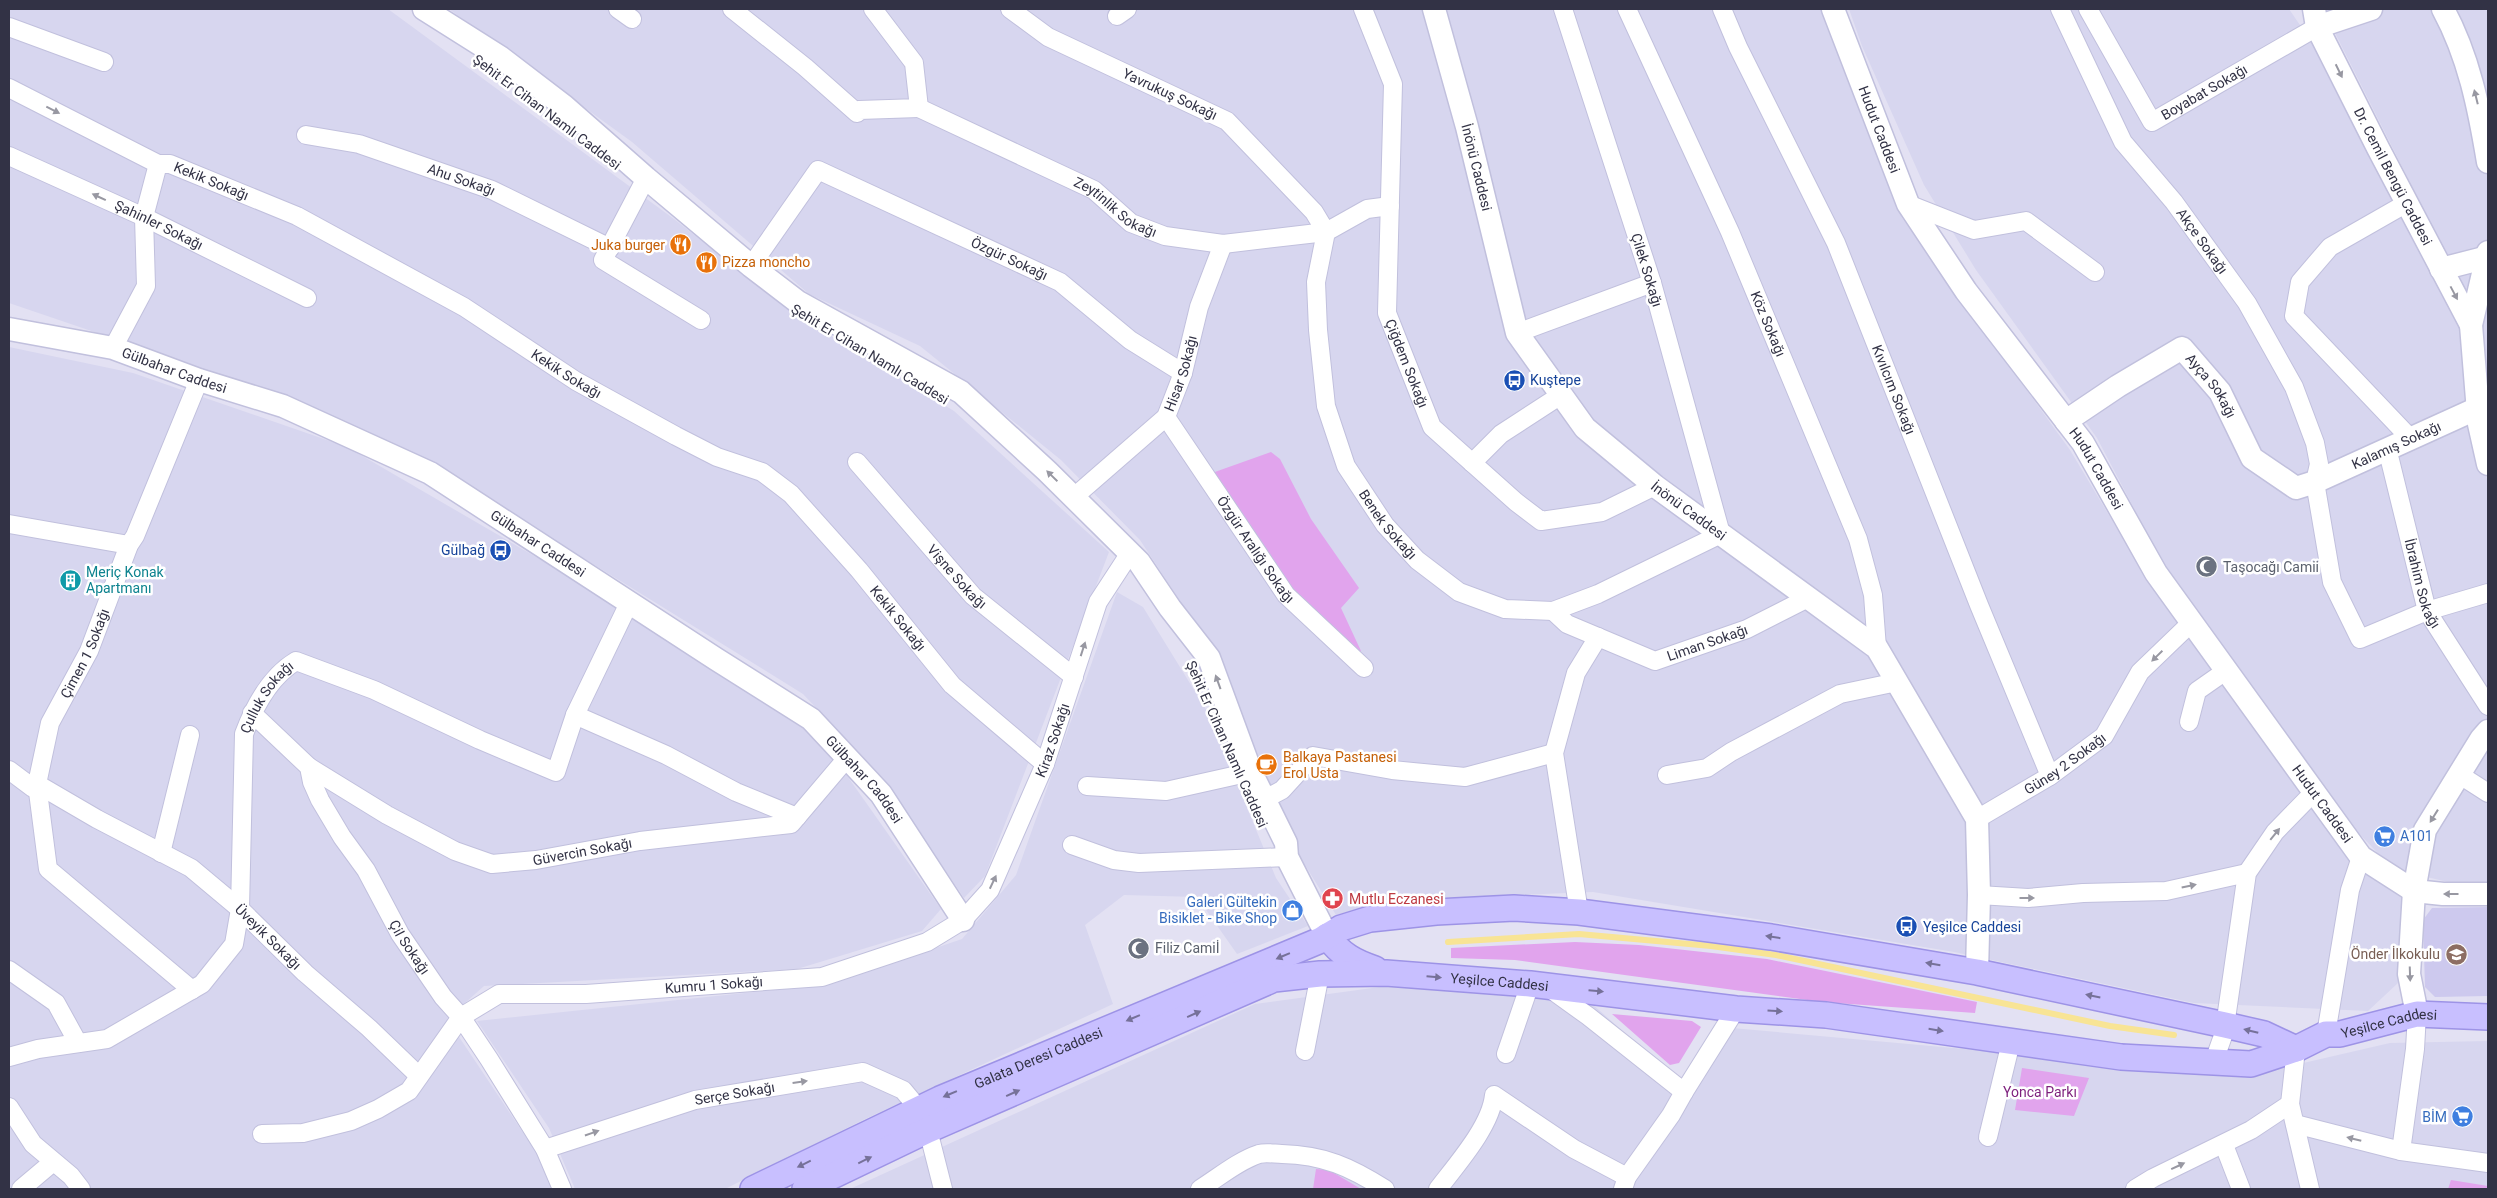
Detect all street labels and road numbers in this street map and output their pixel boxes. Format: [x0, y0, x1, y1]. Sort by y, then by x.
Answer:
street label: Şehit Er Cihan Namlı Caddesi [470, 51, 624, 173]
street label: Boyabat Sokağı [2158, 61, 2250, 123]
street label: Yavrukuş Sokağı [1120, 65, 1220, 123]
street label: Hudut Caddesi [1855, 84, 1903, 175]
street label: Dr. Cemil Bengü Caddesi [2351, 105, 2436, 248]
street label: İnönü Caddesi [1458, 122, 1495, 212]
street label: Kekik Sokağı [172, 158, 251, 203]
street label: Ahu Sokağı [425, 160, 498, 198]
street label: Zeytinlik Sokağı [1071, 174, 1159, 240]
street label: Şahinler Sokağı [112, 197, 206, 253]
street label: Akçe Sokağı [2173, 205, 2231, 277]
street label: Çilek Sokağı [1628, 231, 1666, 309]
street label: Özgür Sokağı [969, 234, 1050, 283]
street label: Köz Sokağı [1748, 289, 1789, 359]
street label: Şehit Er Cihan Namlı Caddesi [788, 301, 952, 407]
street label: Çiğdem Sokağı [1382, 317, 1432, 410]
street label: Hisar Sokağı [1161, 334, 1200, 414]
street label: Kıvılcım Sokağı [1869, 343, 1919, 437]
street label: Gülbahar Caddesi [120, 344, 229, 396]
street label: Kekik Sokağı [528, 346, 604, 401]
street label: Ayça Sokağı [2182, 350, 2239, 421]
street label: Kalamış Sokağı [2349, 418, 2443, 472]
street label: Hudut Caddesi [2066, 424, 2127, 512]
street label: İnönü Caddesi [1648, 478, 1729, 543]
street label: Benek Sokağı [1356, 487, 1420, 563]
street label: Özgür Aralığı Sokağı [1214, 493, 1297, 606]
street label: Gülbahar Caddesi [488, 507, 589, 580]
street label: İbrahim Sokağı [2402, 537, 2444, 631]
street label: Vişne Sokağı [924, 541, 990, 612]
street label: Kekik Sokağı [867, 582, 929, 654]
street label: Çimen 1 Sokağı [57, 606, 112, 701]
street label: Liman Sokağı [1665, 621, 1750, 664]
street label: Çulluk Sokağı [237, 657, 296, 736]
street label: Şehit Er Cihan Namlı Caddesi [1183, 658, 1271, 830]
street label: Kiraz Sokağı [1032, 701, 1072, 780]
street label: Güney 2 Sokağı [2021, 729, 2109, 798]
street label: Gülbahar Caddesi [822, 732, 906, 826]
street label: Hudut Caddesi [2289, 762, 2356, 846]
street label: Güvercin Sokağı [532, 835, 633, 868]
street label: Üveyik Sokağı [232, 901, 305, 973]
street label: Çil Sokağı [386, 917, 433, 977]
street label: Yeşilce Caddesi [1450, 970, 1549, 994]
street label: Kumru 1 Sokağı [664, 973, 764, 996]
street label: Yeşilce Caddesi [2339, 1006, 2437, 1041]
street label: Galata Deresi Caddesi [972, 1024, 1105, 1092]
street label: Serçe Sokağı [693, 1079, 776, 1108]

